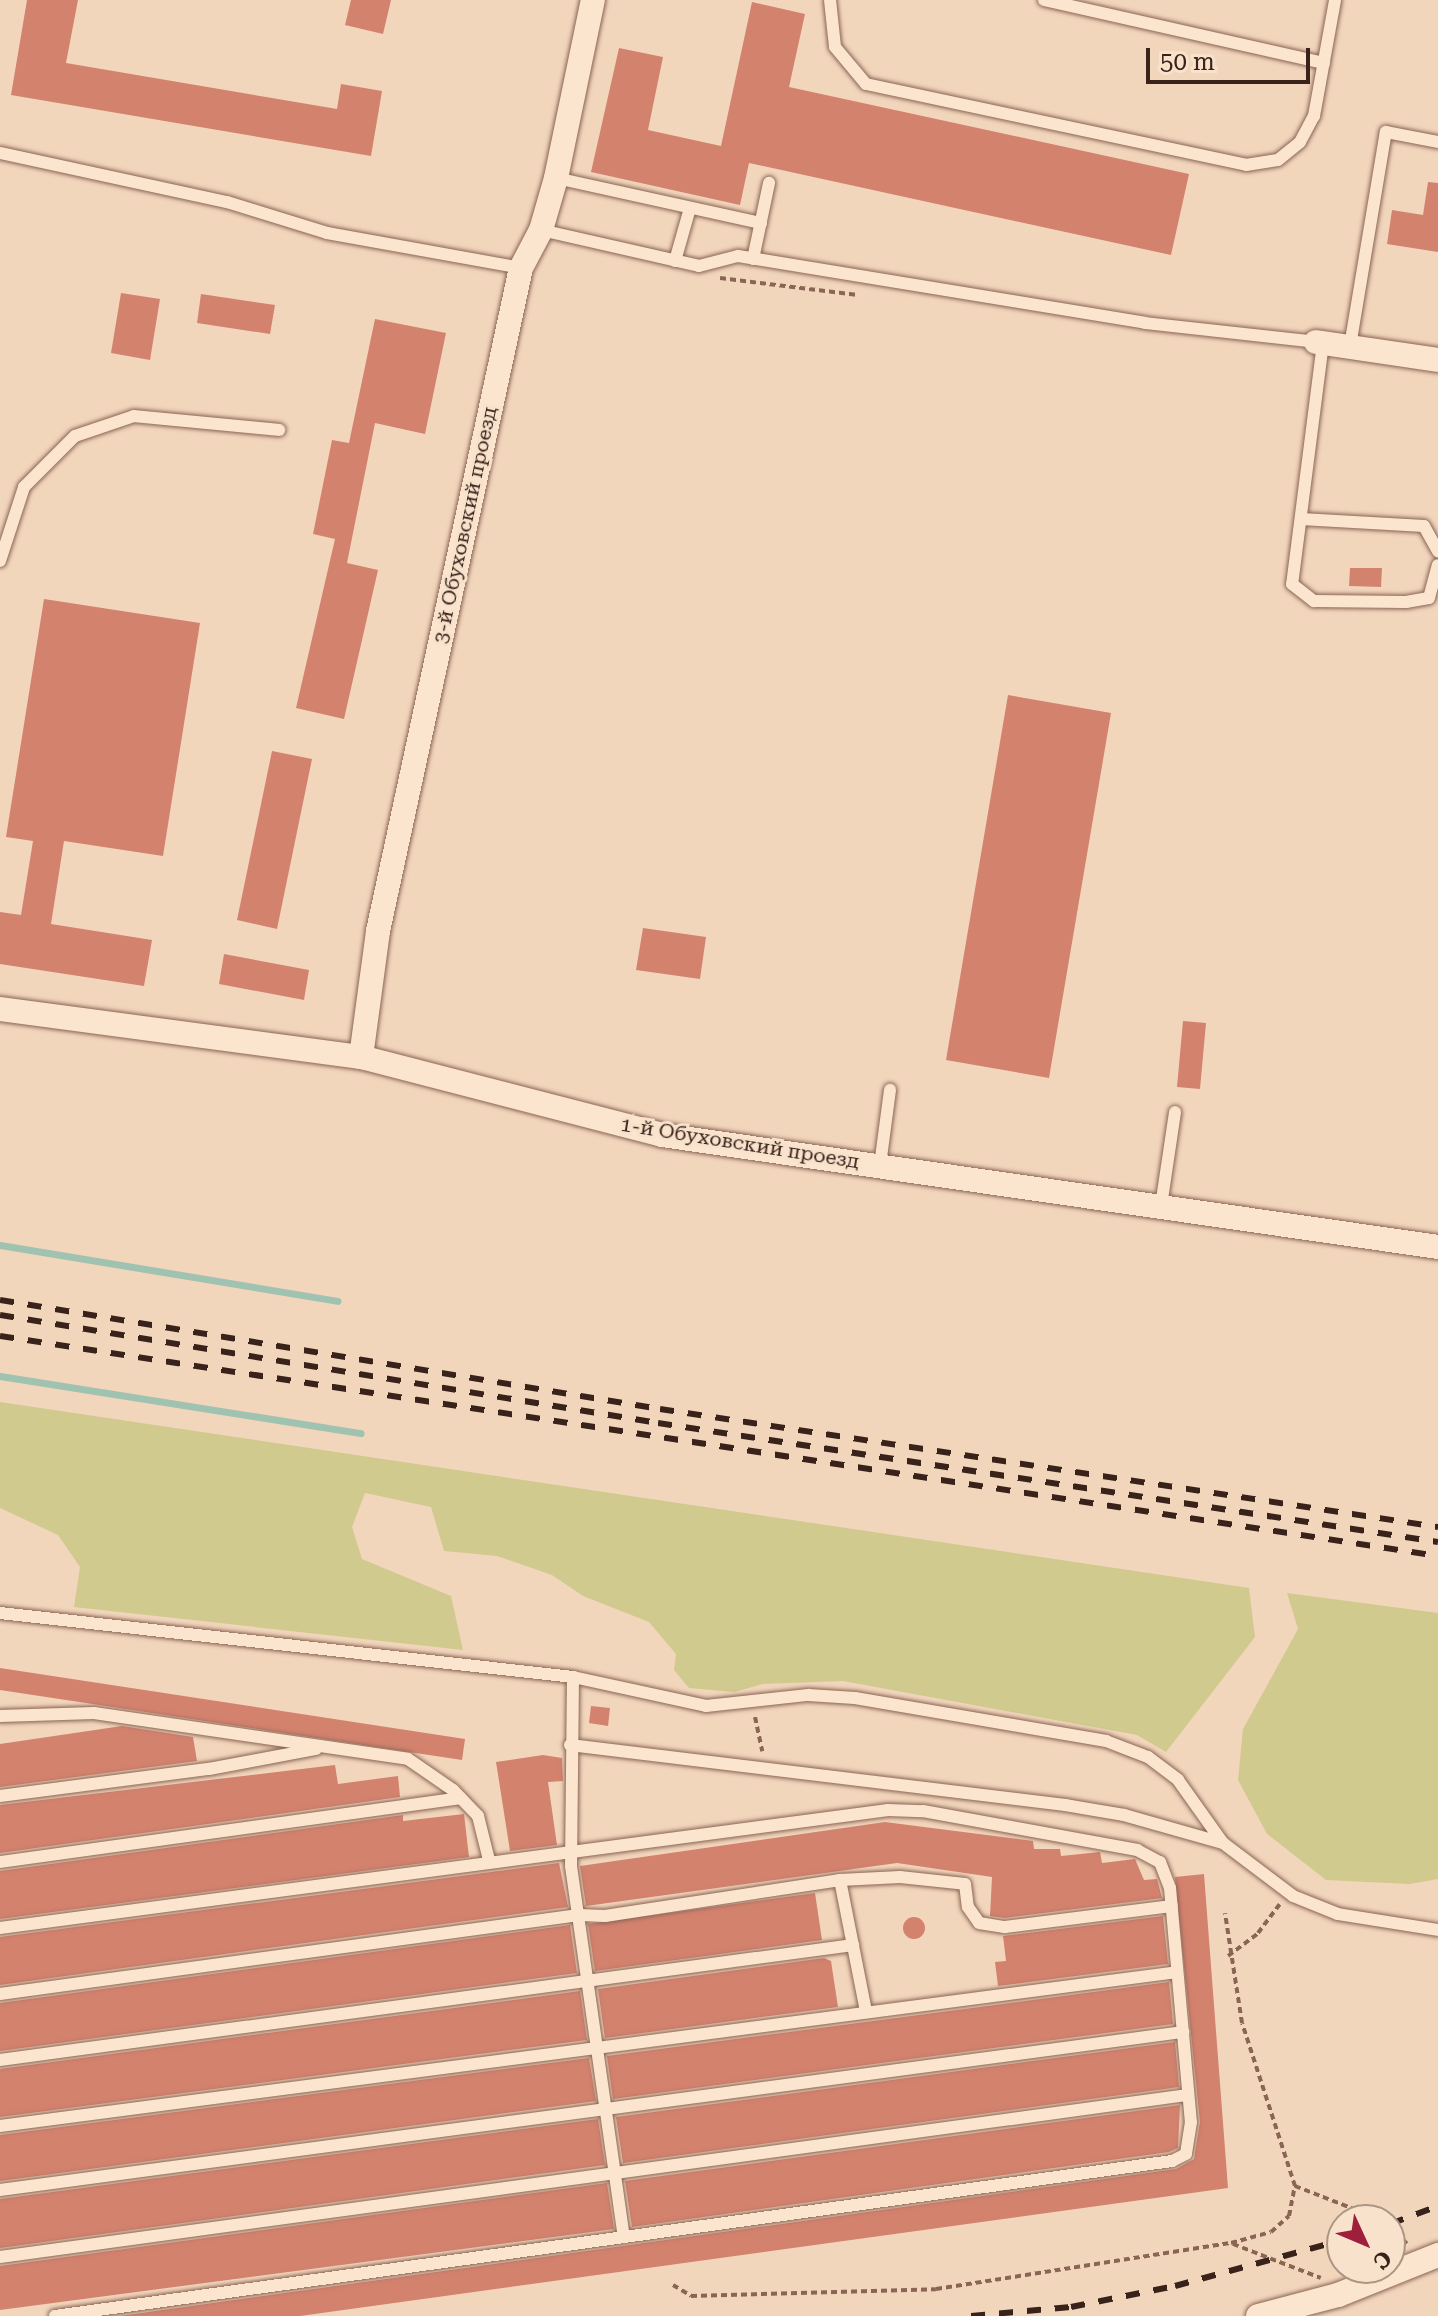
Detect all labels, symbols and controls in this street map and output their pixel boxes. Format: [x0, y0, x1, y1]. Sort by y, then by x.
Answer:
scale bar [1150, 32, 1314, 82]
text: 50 m [1160, 48, 1215, 76]
street label: 3-й Обуховский проезд [428, 404, 502, 646]
street label: 1-й Обуховский проезд [619, 1112, 861, 1174]
north arrow [1326, 2204, 1406, 2284]
text: С [1368, 2245, 1397, 2274]

